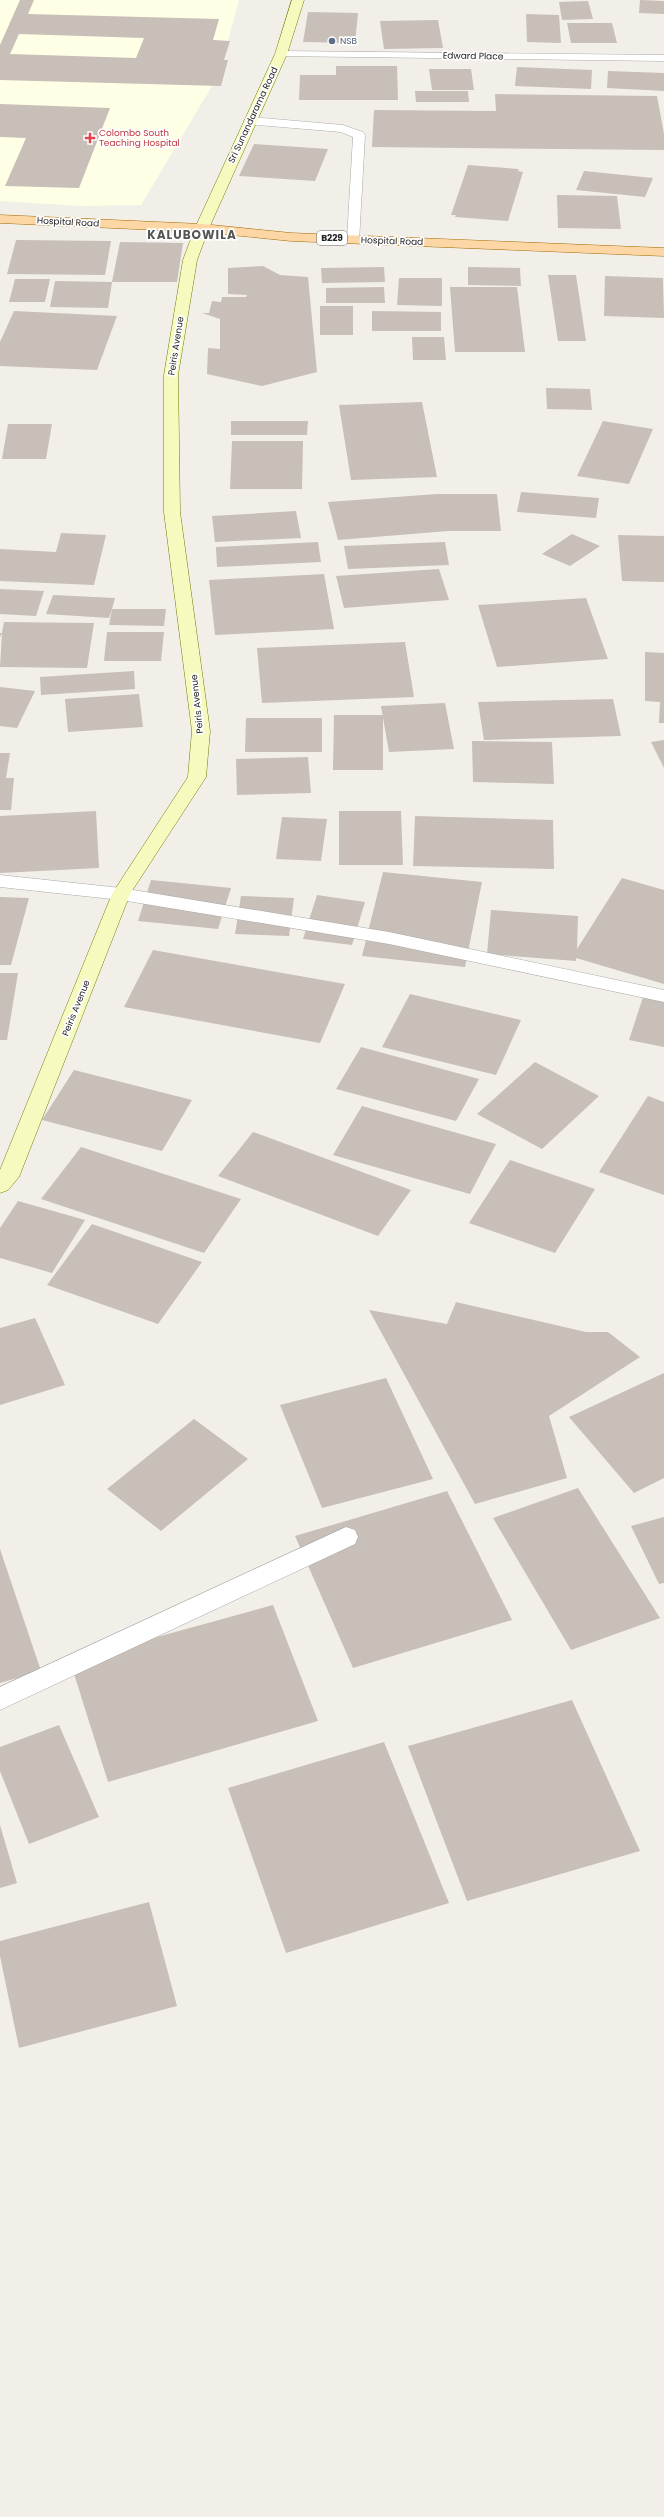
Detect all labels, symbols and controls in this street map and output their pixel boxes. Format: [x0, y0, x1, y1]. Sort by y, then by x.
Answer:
place label: NSB [340, 35, 358, 47]
marker: NSB [327, 36, 337, 46]
street label: Edward Place [443, 49, 504, 63]
street label: Sri Sunandarama Road [225, 65, 281, 165]
place label: Colombo South Teaching Hospital [99, 127, 180, 149]
marker: Colombo South Teaching Hospital [84, 132, 96, 144]
street label: Hospital Road [37, 214, 99, 230]
district label: KALUBOWILA [147, 226, 237, 243]
road number: B229 [317, 231, 347, 245]
street label: Hospital Road [361, 234, 423, 248]
street label: Peiris Avenue [165, 315, 187, 376]
street label: Peiris Avenue [188, 673, 206, 734]
street label: Peiris Avenue [59, 978, 93, 1038]

